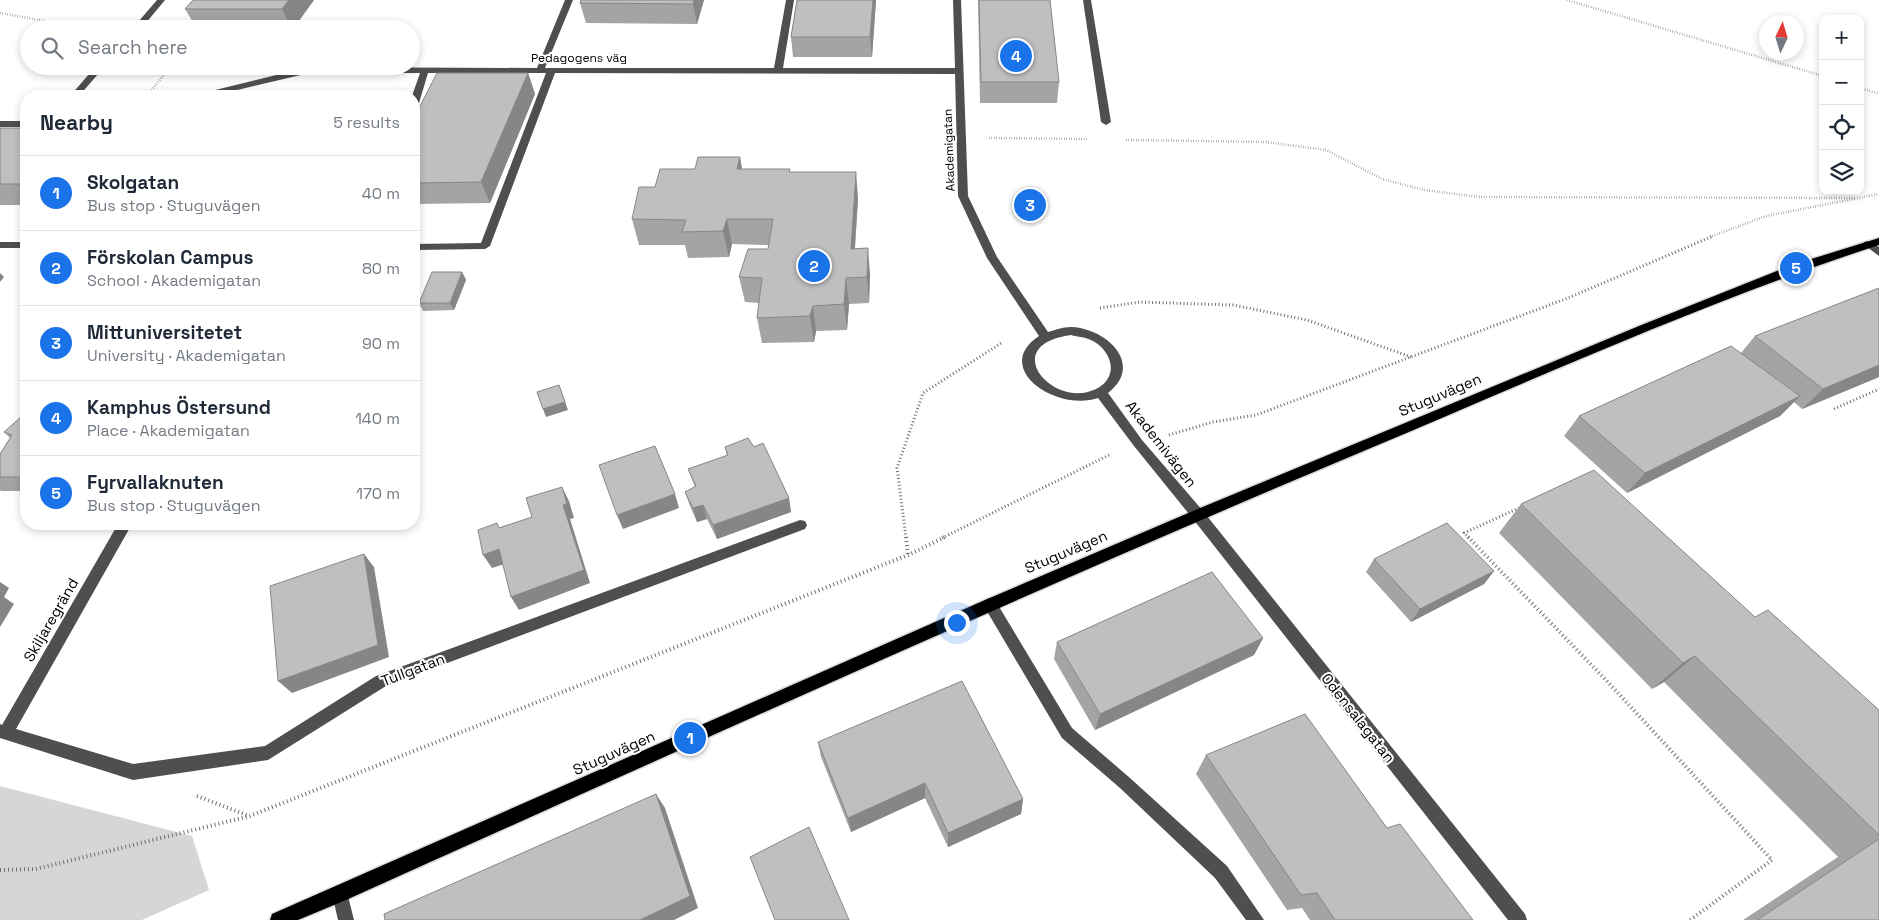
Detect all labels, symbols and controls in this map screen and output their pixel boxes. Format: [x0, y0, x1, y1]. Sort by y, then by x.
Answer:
north arrow [1759, 15, 1804, 60]
map controls [1819, 15, 1864, 195]
button: + [1819, 15, 1864, 60]
search box [20, 20, 420, 75]
icon: search [38, 34, 66, 62]
text: Search here [78, 35, 188, 60]
pin: 4 [1000, 37, 1032, 75]
street label: Pedagogens väg [531, 50, 627, 66]
button: − [1819, 60, 1864, 105]
button: locate [1819, 105, 1864, 150]
street label: Akademigatan [940, 108, 958, 192]
text: Nearby [40, 109, 113, 136]
text: 5 results [333, 112, 400, 133]
button: layers [1819, 150, 1864, 195]
text: Skolgatan [87, 170, 179, 195]
text: 1 [52, 183, 60, 204]
text: 40 m [362, 183, 400, 204]
pin: 3 [1014, 186, 1046, 224]
text: Bus stop · Stuguvägen [87, 195, 261, 216]
text: Förskolan Campus [87, 245, 254, 270]
pin: 2 [798, 247, 830, 285]
pin: 5 [1780, 249, 1812, 287]
text: 2 [51, 258, 61, 279]
text: 80 m [362, 258, 400, 279]
text: School · Akademigatan [87, 270, 261, 291]
text: Mittuniversitetet [87, 320, 242, 345]
text: 3 [51, 333, 61, 354]
text: 90 m [362, 333, 400, 354]
text: University · Akademigatan [87, 345, 286, 366]
street label: Stuguvägen [1396, 369, 1484, 420]
text: Kamphus Östersund [87, 395, 271, 420]
street label: Akademivägen [1122, 397, 1201, 491]
text: 4 [51, 408, 61, 429]
text: 140 m [355, 408, 400, 429]
text: Place · Akademigatan [87, 420, 250, 441]
text: Fyrvallaknuten [87, 470, 224, 495]
text: 5 [51, 483, 61, 504]
text: 170 m [356, 483, 400, 504]
text: Bus stop · Stuguvägen [87, 495, 261, 516]
street label: Stuguvägen [1022, 526, 1110, 577]
street label: Skiljaregränd [19, 574, 82, 665]
your location [944, 610, 970, 636]
street label: Tullgatan [378, 649, 447, 690]
street label: Odensalagatan [1317, 669, 1399, 766]
pin: 1 [674, 719, 706, 757]
street label: Stuguvägen [570, 726, 658, 779]

